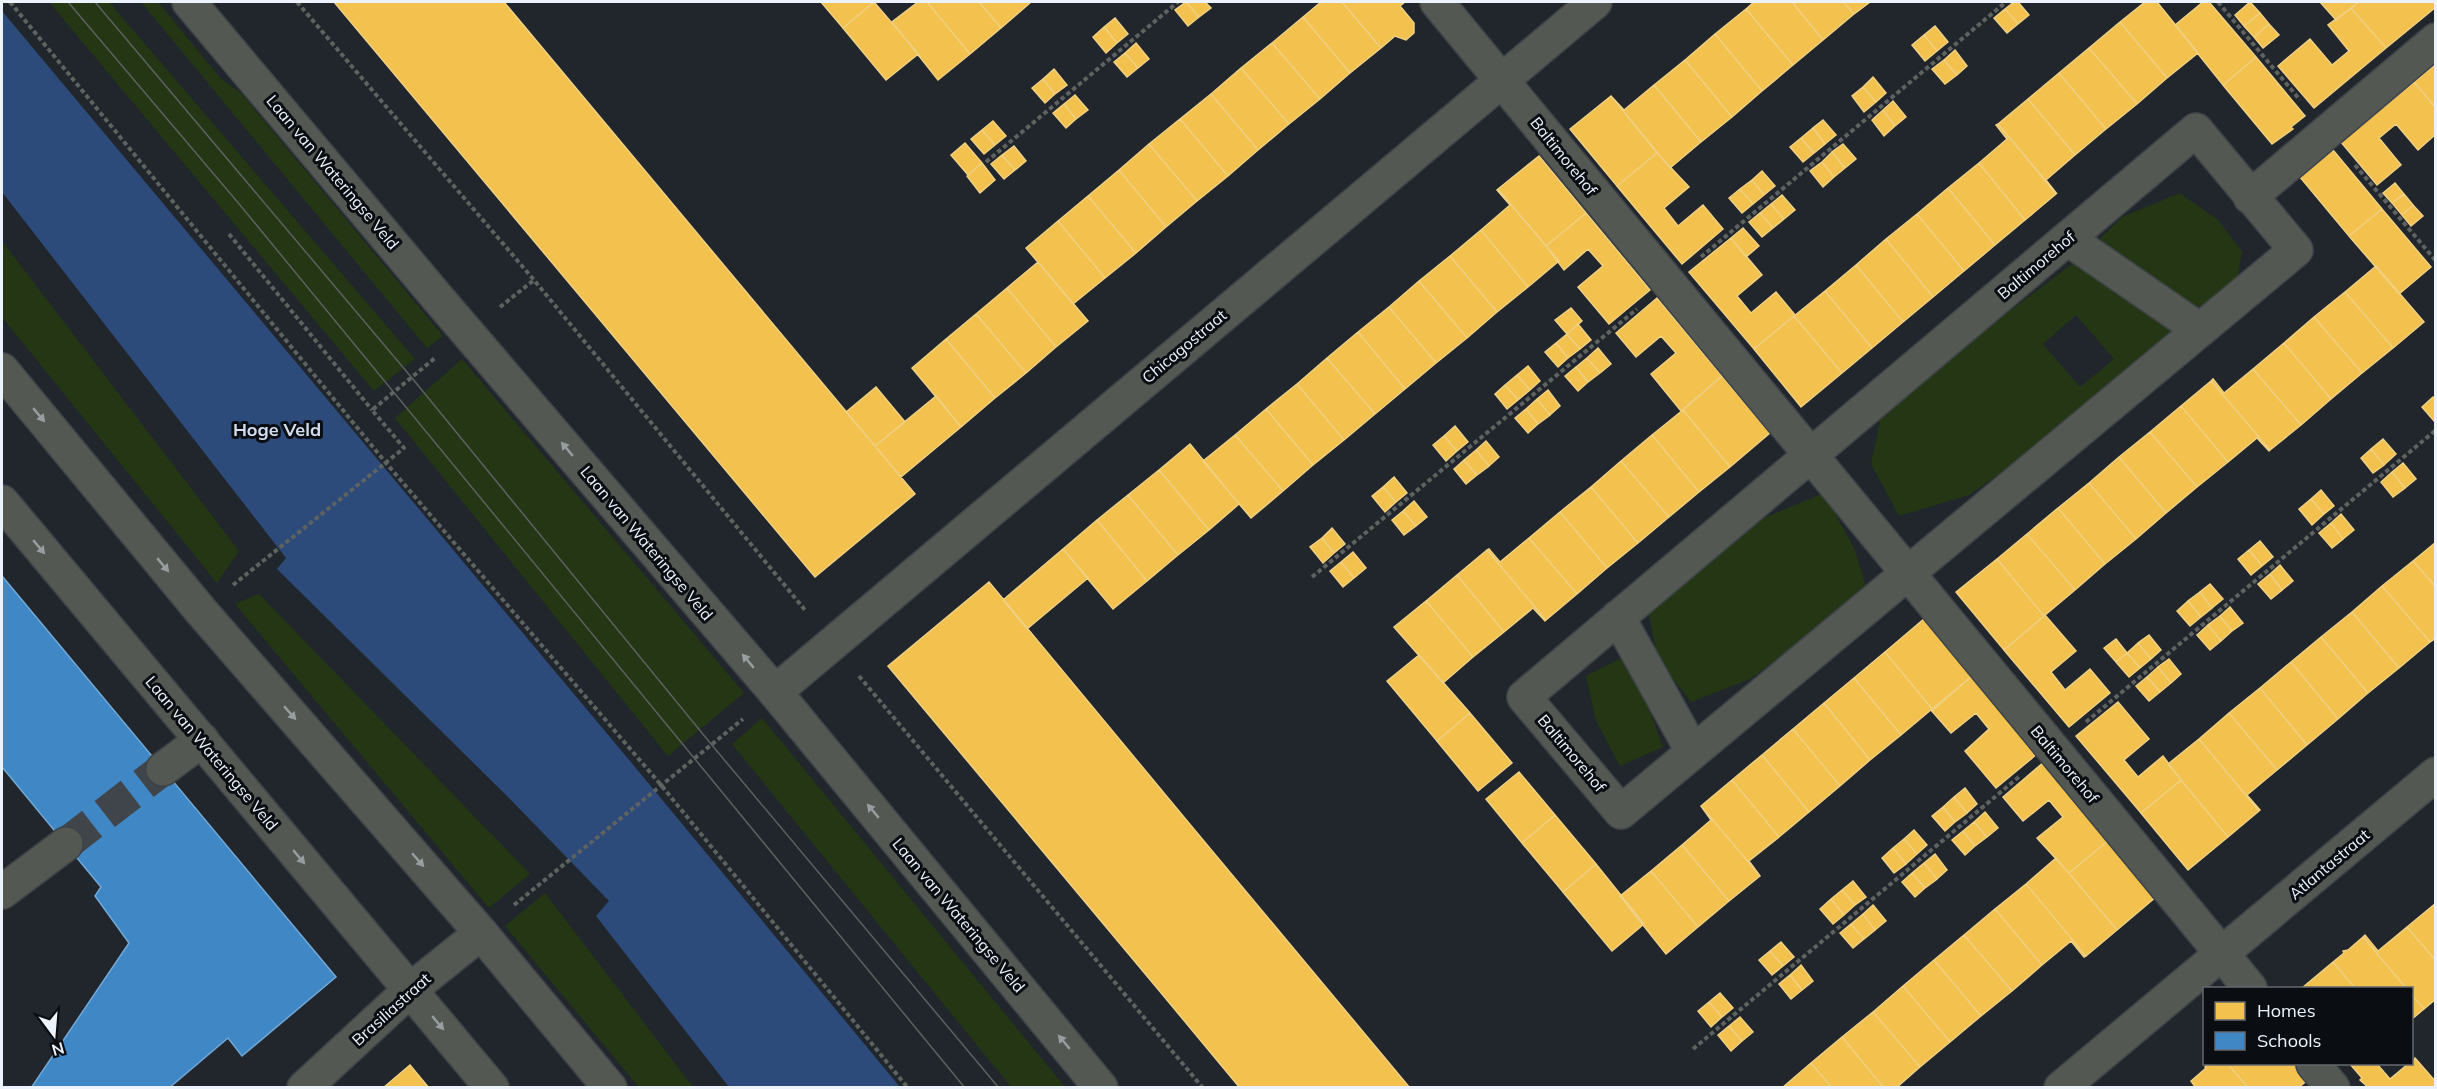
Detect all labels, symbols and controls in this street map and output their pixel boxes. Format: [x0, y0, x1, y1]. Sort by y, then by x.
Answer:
street label: Laan van Wateringse Veld [263, 91, 403, 253]
street label: Baltimorehof [1526, 113, 1602, 200]
street label: Baltimorehof [1993, 226, 2079, 303]
street label: Chicagostraat [1138, 305, 1231, 387]
one-way arrow [32, 407, 45, 422]
district label: Hoge Veld [233, 418, 321, 441]
one-way arrow [561, 442, 574, 457]
street label: Laan van Wateringse Veld [577, 462, 717, 624]
one-way arrow [32, 539, 45, 554]
one-way arrow [157, 557, 170, 573]
one-way arrow [742, 653, 755, 669]
street label: Laan van Wateringse Veld [142, 672, 282, 834]
one-way arrow [283, 705, 296, 720]
street label: Baltimorehof [1534, 710, 1611, 796]
street label: Baltimorehof [2027, 721, 2104, 807]
one-way arrow [867, 804, 880, 819]
street label: Atlantastraat [2285, 824, 2374, 904]
street label: Laan van Wateringse Veld [889, 834, 1029, 996]
one-way arrow [292, 849, 305, 864]
one-way arrow [411, 852, 424, 867]
street label: Brasiliastraat [347, 968, 435, 1050]
legend [2203, 987, 2413, 1065]
text: Homes [2257, 999, 2316, 1022]
north arrow [24, 1005, 84, 1065]
one-way arrow [431, 1015, 444, 1031]
text: Schools [2257, 1029, 2322, 1052]
one-way arrow [1058, 1035, 1071, 1050]
text: N [50, 1038, 67, 1061]

